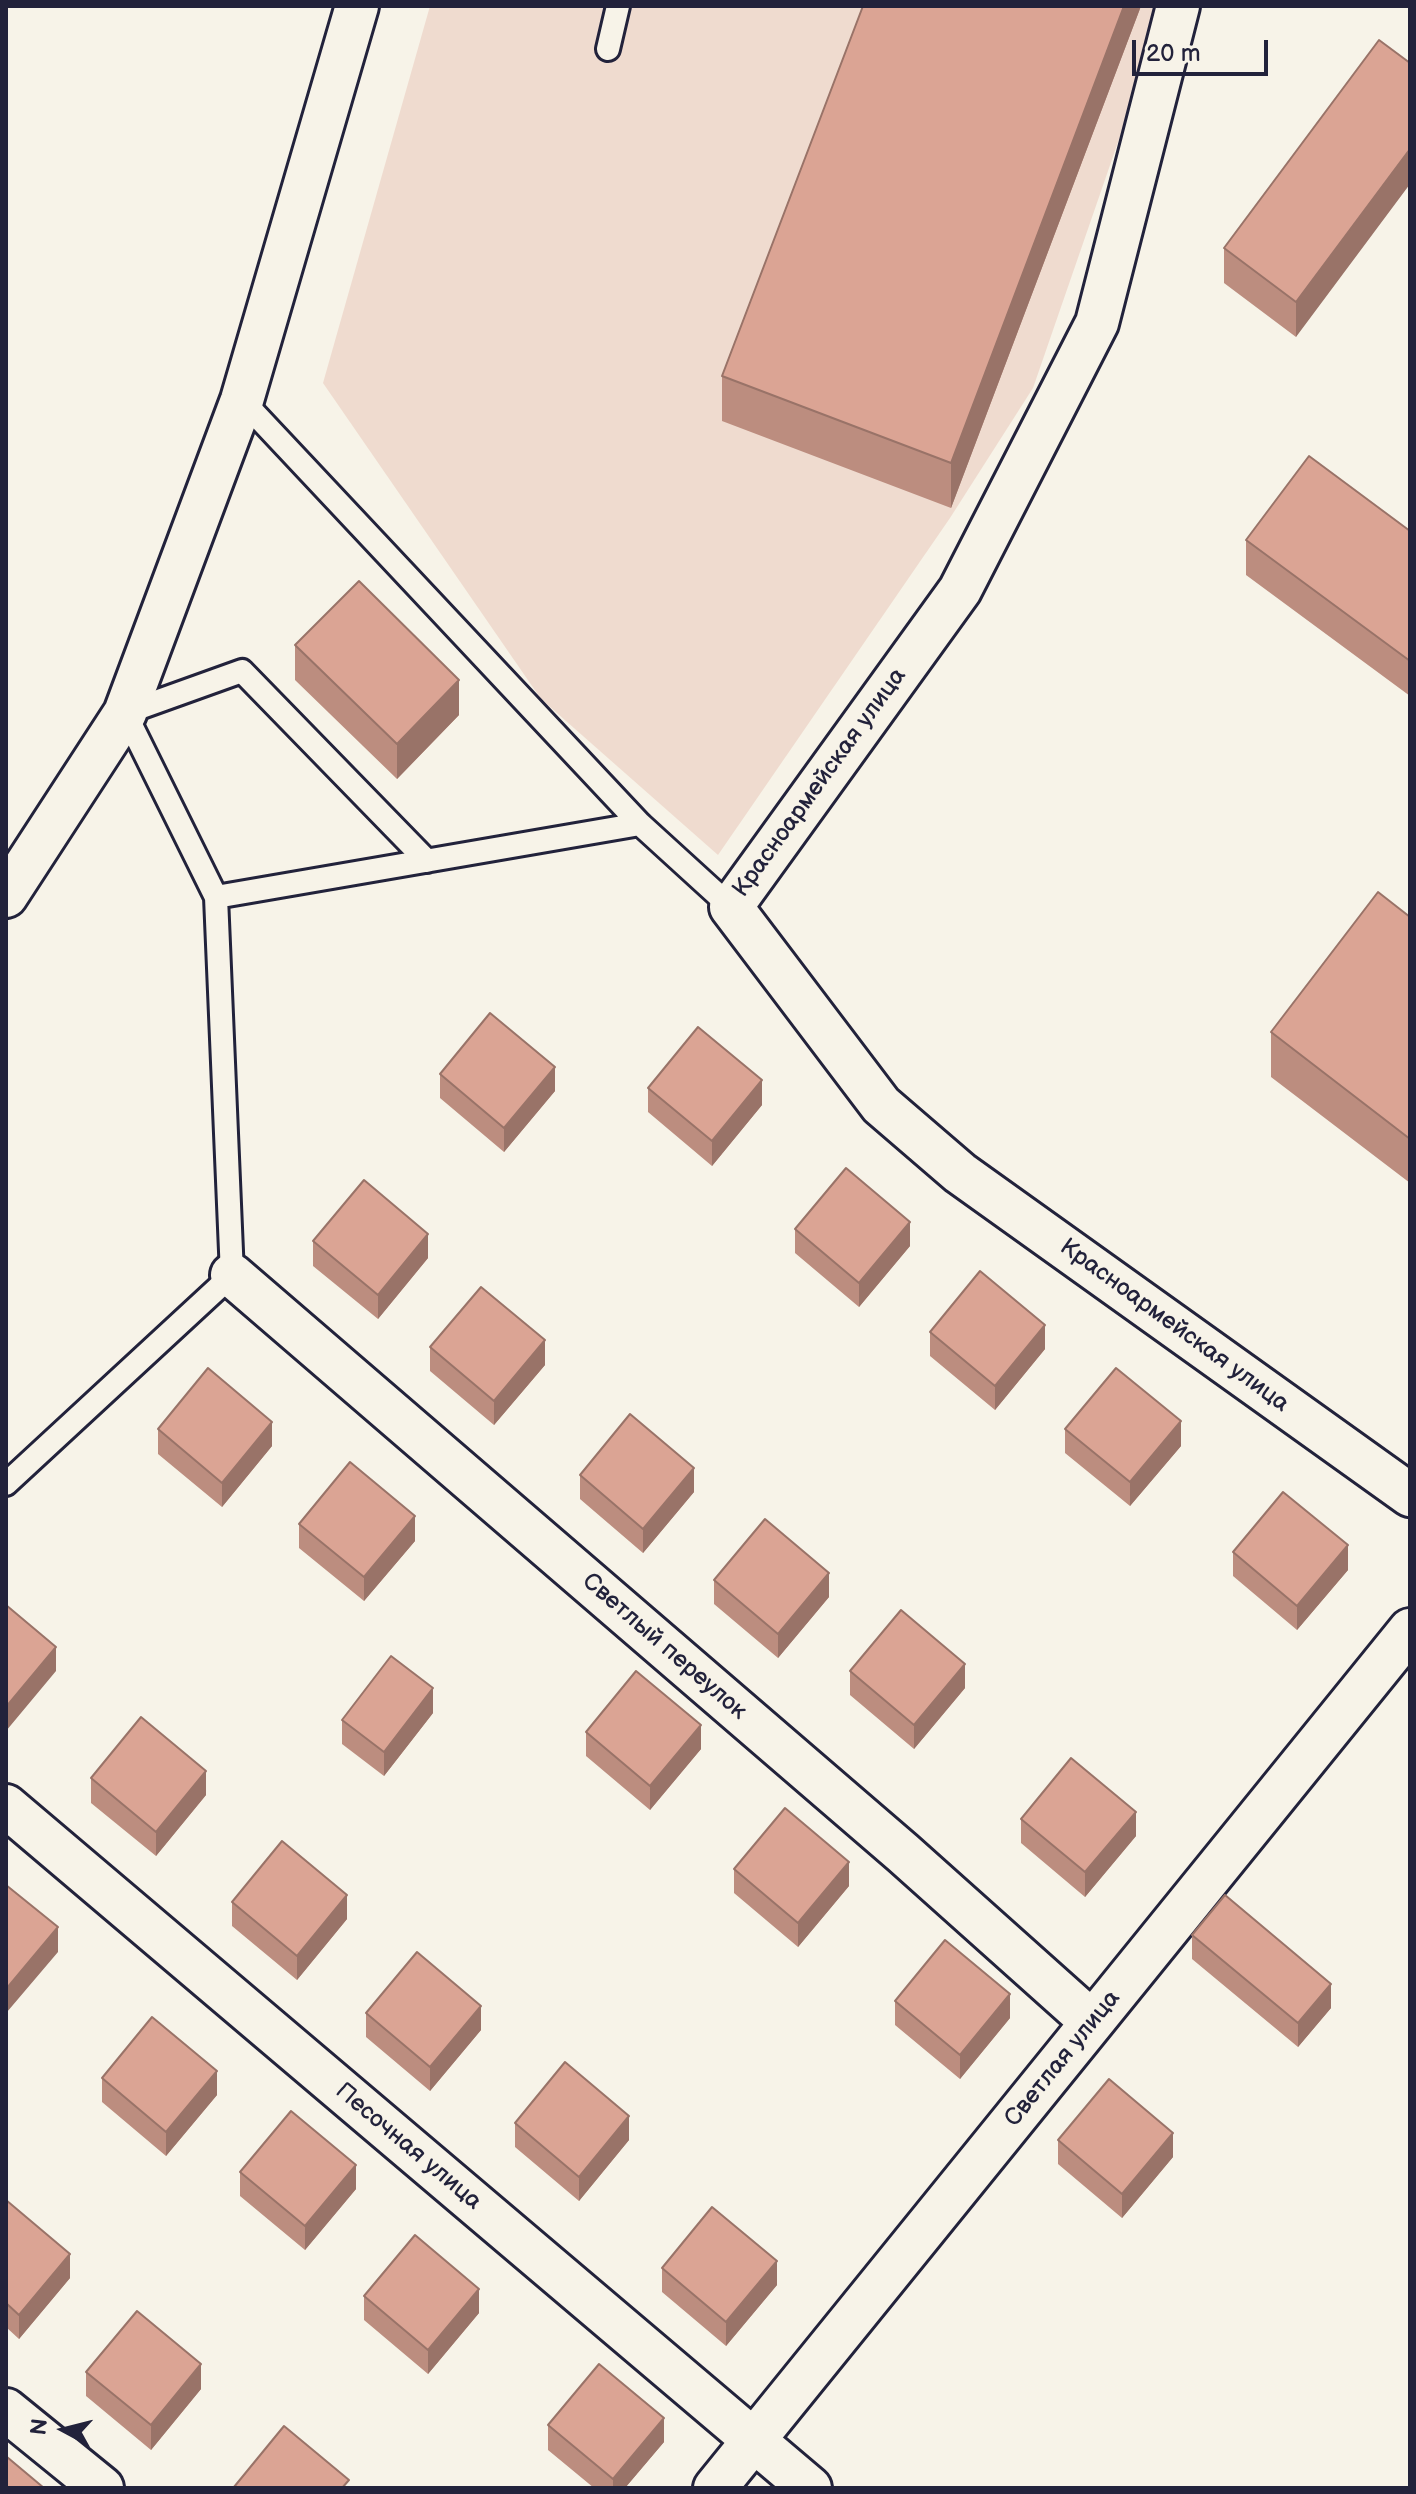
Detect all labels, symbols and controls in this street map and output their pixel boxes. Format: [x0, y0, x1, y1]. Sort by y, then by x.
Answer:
scale bar [1136, 24, 1272, 74]
text: 20 m [1146, 39, 1201, 68]
street label: Красноармейская улица [727, 663, 913, 903]
street label: Красноармейская улица [1054, 1233, 1294, 1419]
street label: Светлый переулок [576, 1568, 752, 1726]
street label: Светлая улица [999, 1985, 1127, 2133]
street label: Песочная улица [329, 2077, 487, 2217]
north arrow [24, 2390, 104, 2470]
text: N [25, 2417, 54, 2437]

